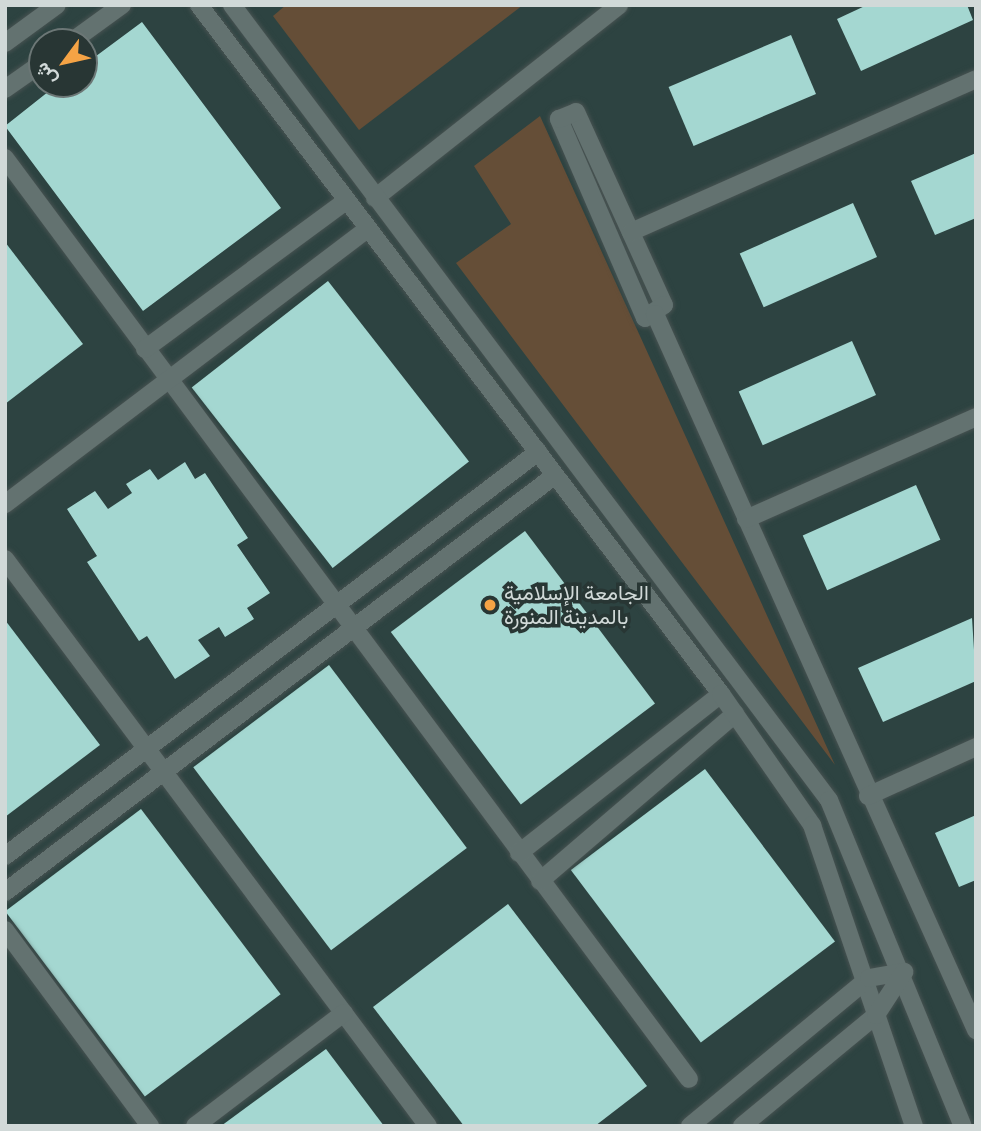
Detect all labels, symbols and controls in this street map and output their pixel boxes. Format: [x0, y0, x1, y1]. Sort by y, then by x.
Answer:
north arrow [28, 28, 98, 98]
text: ش [29, 57, 64, 91]
place label: الجامعة الإسلامية بالمدينة المنورة [504, 580, 649, 630]
marker: الجامعة الإسلامية بالمدينة المنورة [482, 597, 498, 613]

